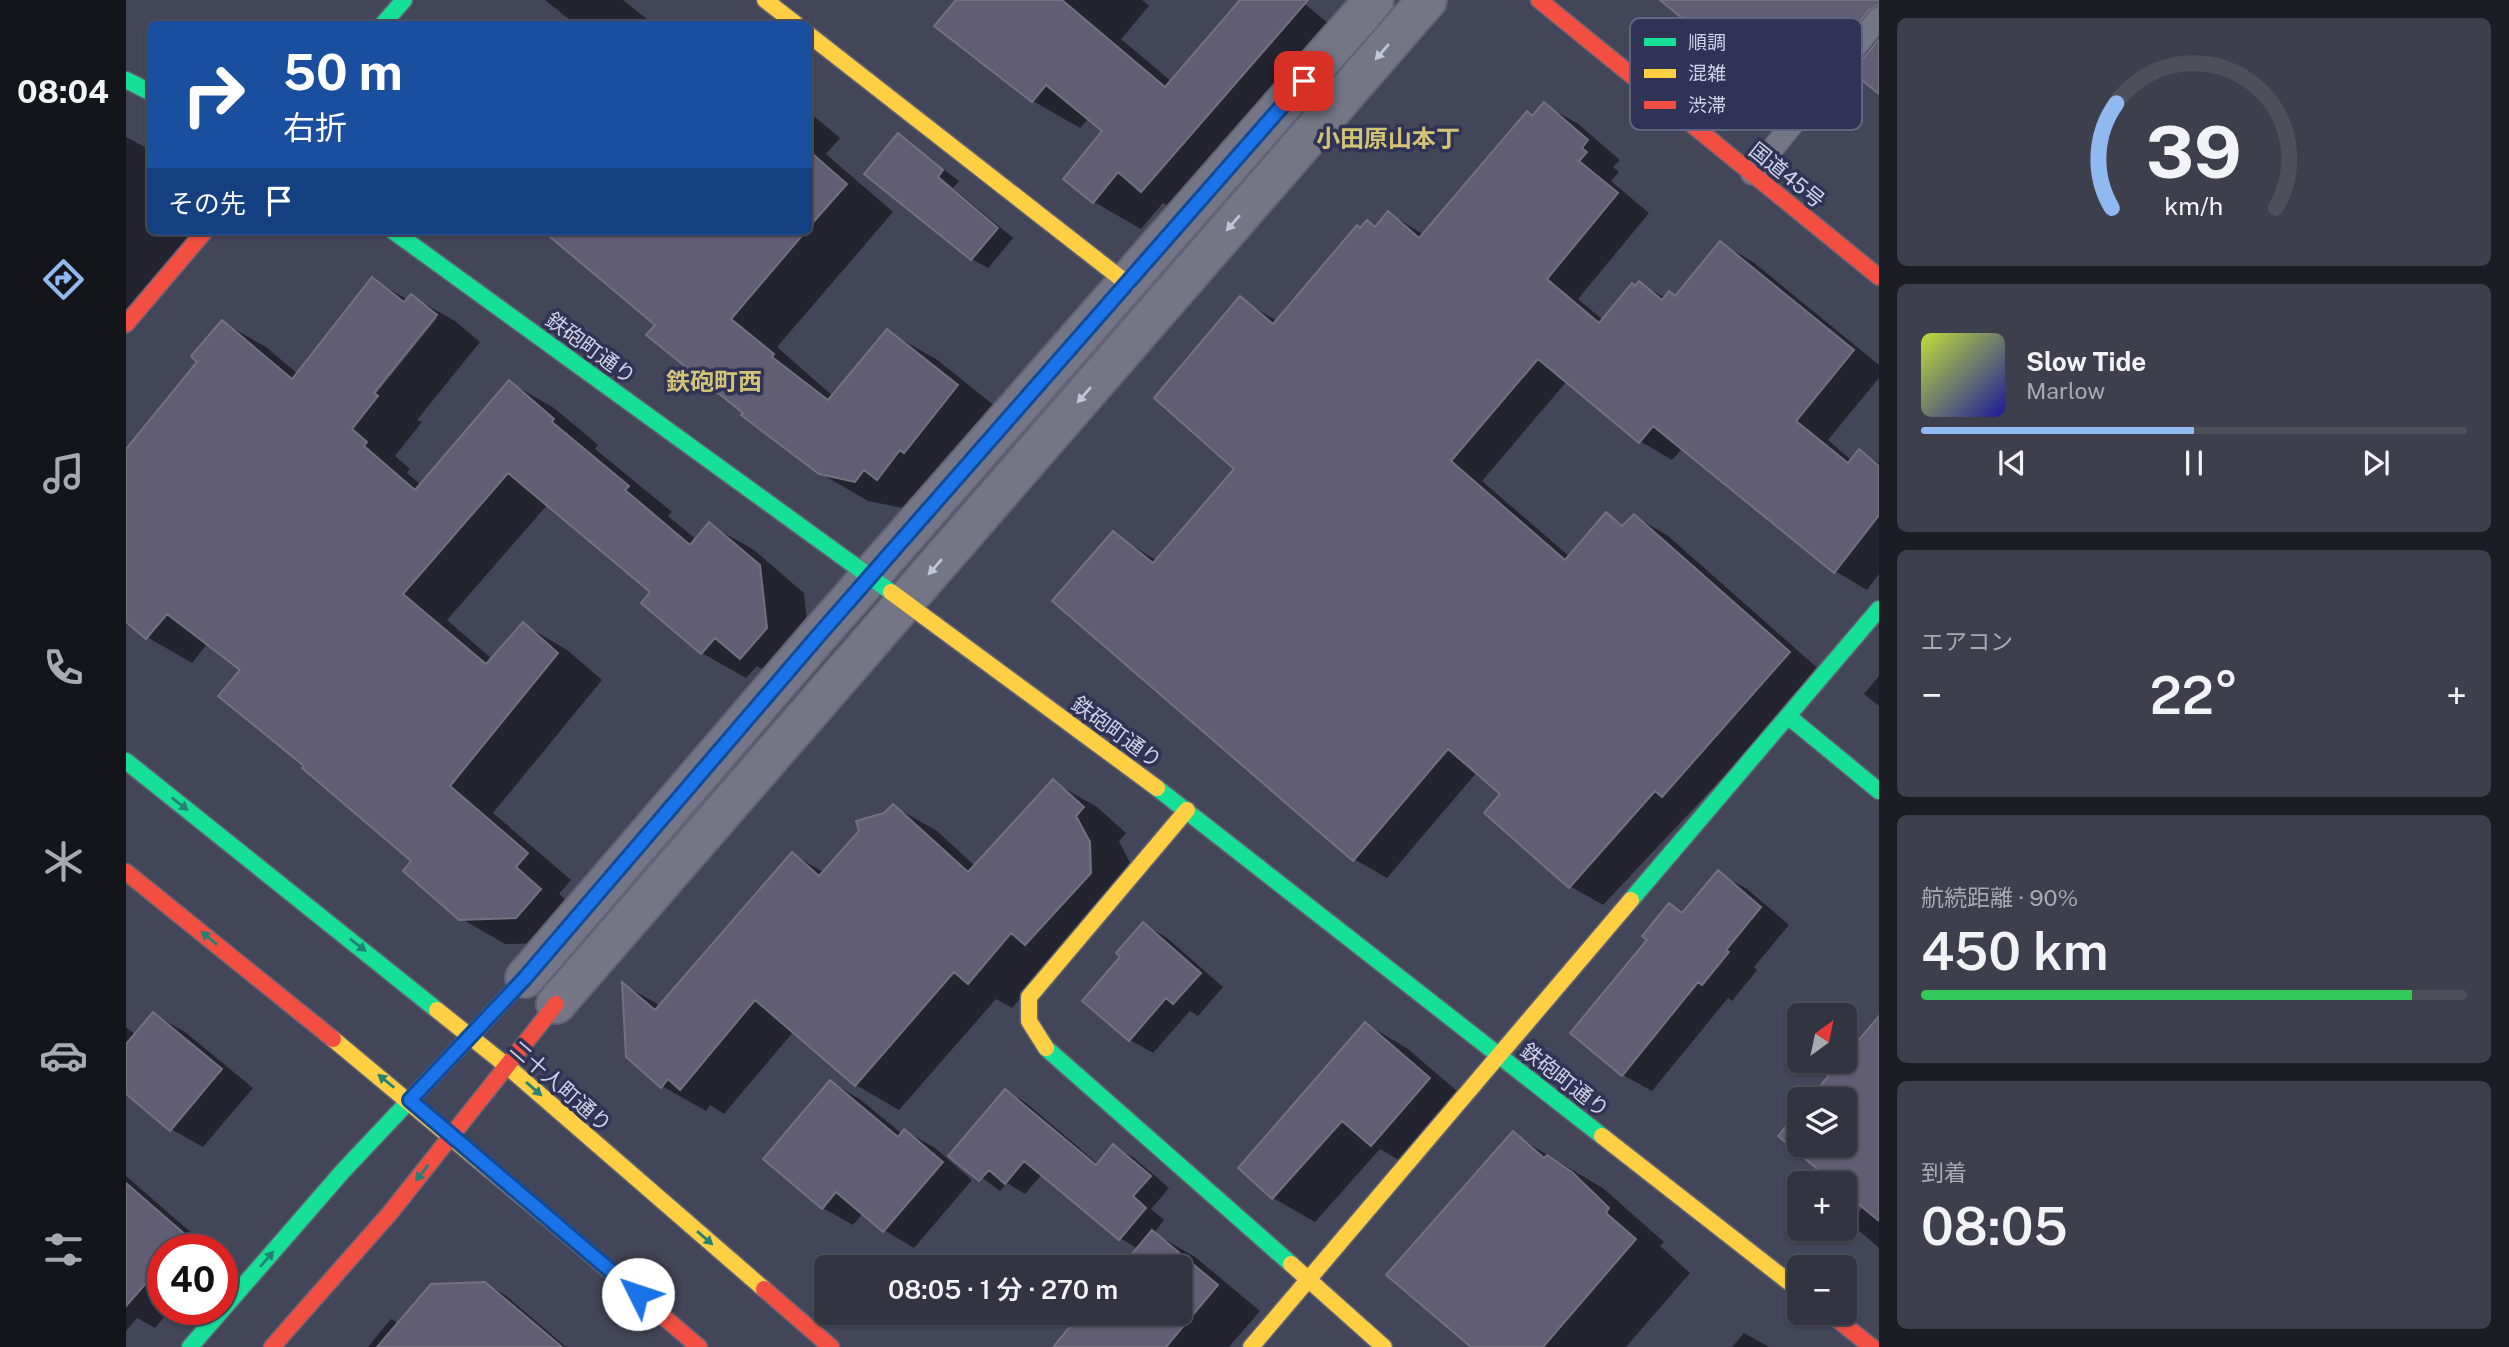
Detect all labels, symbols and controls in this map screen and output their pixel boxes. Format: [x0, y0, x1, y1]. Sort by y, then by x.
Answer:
legend [1630, 18, 1862, 130]
text: 順調 [1688, 31, 1726, 53]
text: 50 m [283, 43, 403, 101]
one-way arrow [1375, 43, 1390, 60]
icon: right [168, 49, 259, 140]
pin [1274, 51, 1334, 111]
icon: arrive [1285, 62, 1323, 100]
text: 混雑 [1688, 62, 1726, 84]
text: 08:04 [17, 73, 109, 110]
text: 渋滞 [1688, 94, 1726, 116]
text: 右折 [283, 109, 347, 146]
text: 39 [2146, 109, 2242, 194]
district label: 小田原山本丁 [1316, 124, 1460, 152]
street label: 国道45号 [1744, 137, 1830, 213]
icon: arrive [260, 182, 298, 220]
text: その先 [168, 188, 246, 219]
text: km/h [2165, 191, 2223, 221]
one-way arrow [1226, 215, 1241, 232]
icon: directions [39, 255, 88, 304]
street label: 鉄砲町通り [541, 307, 641, 389]
text: Slow Tide [2026, 346, 2146, 377]
district label: 鉄砲町西 [666, 367, 762, 395]
text: Marlow [2026, 377, 2105, 404]
one-way arrow [1076, 386, 1092, 404]
icon: previous [1993, 444, 2031, 482]
icon: pause [2175, 444, 2213, 482]
icon: next [2357, 444, 2395, 482]
icon: music [39, 449, 88, 498]
one-way arrow [927, 558, 943, 576]
text: エアコン [1921, 628, 2013, 655]
icon: phone [39, 643, 88, 692]
text: 22° [2150, 665, 2238, 726]
text: − [1921, 673, 1942, 718]
text: + [2446, 673, 2467, 718]
street label: 鉄砲町通り [1067, 691, 1167, 773]
one-way arrow [170, 796, 188, 811]
icon: climate [39, 837, 88, 886]
text: 航続距離 · 90% [1921, 884, 2078, 911]
text: 450 km [1921, 921, 2109, 982]
one-way arrow [200, 931, 217, 946]
one-way arrow [349, 937, 366, 952]
north arrow [1787, 1003, 1857, 1073]
map controls [1787, 1003, 1857, 1325]
icon: car [39, 1031, 88, 1080]
street label: 二十人町通り [505, 1035, 617, 1137]
street label: 鉄砲町通り [1516, 1038, 1614, 1122]
one-way arrow [377, 1074, 394, 1089]
one-way arrow [525, 1081, 542, 1096]
button: layers [1787, 1087, 1857, 1157]
text: 到着 [1921, 1159, 1967, 1186]
one-way arrow [415, 1164, 430, 1182]
button: + [1787, 1171, 1857, 1241]
text: 08:05 [1921, 1196, 2068, 1257]
icon: filters [39, 1225, 88, 1274]
one-way arrow [697, 1230, 714, 1245]
speed limit sign: 40 [147, 1234, 238, 1325]
one-way arrow [259, 1250, 274, 1267]
button: − [1787, 1255, 1857, 1325]
position arrow [601, 1257, 675, 1331]
text: 08:05 · 1 分 · 270 m [888, 1274, 1118, 1305]

